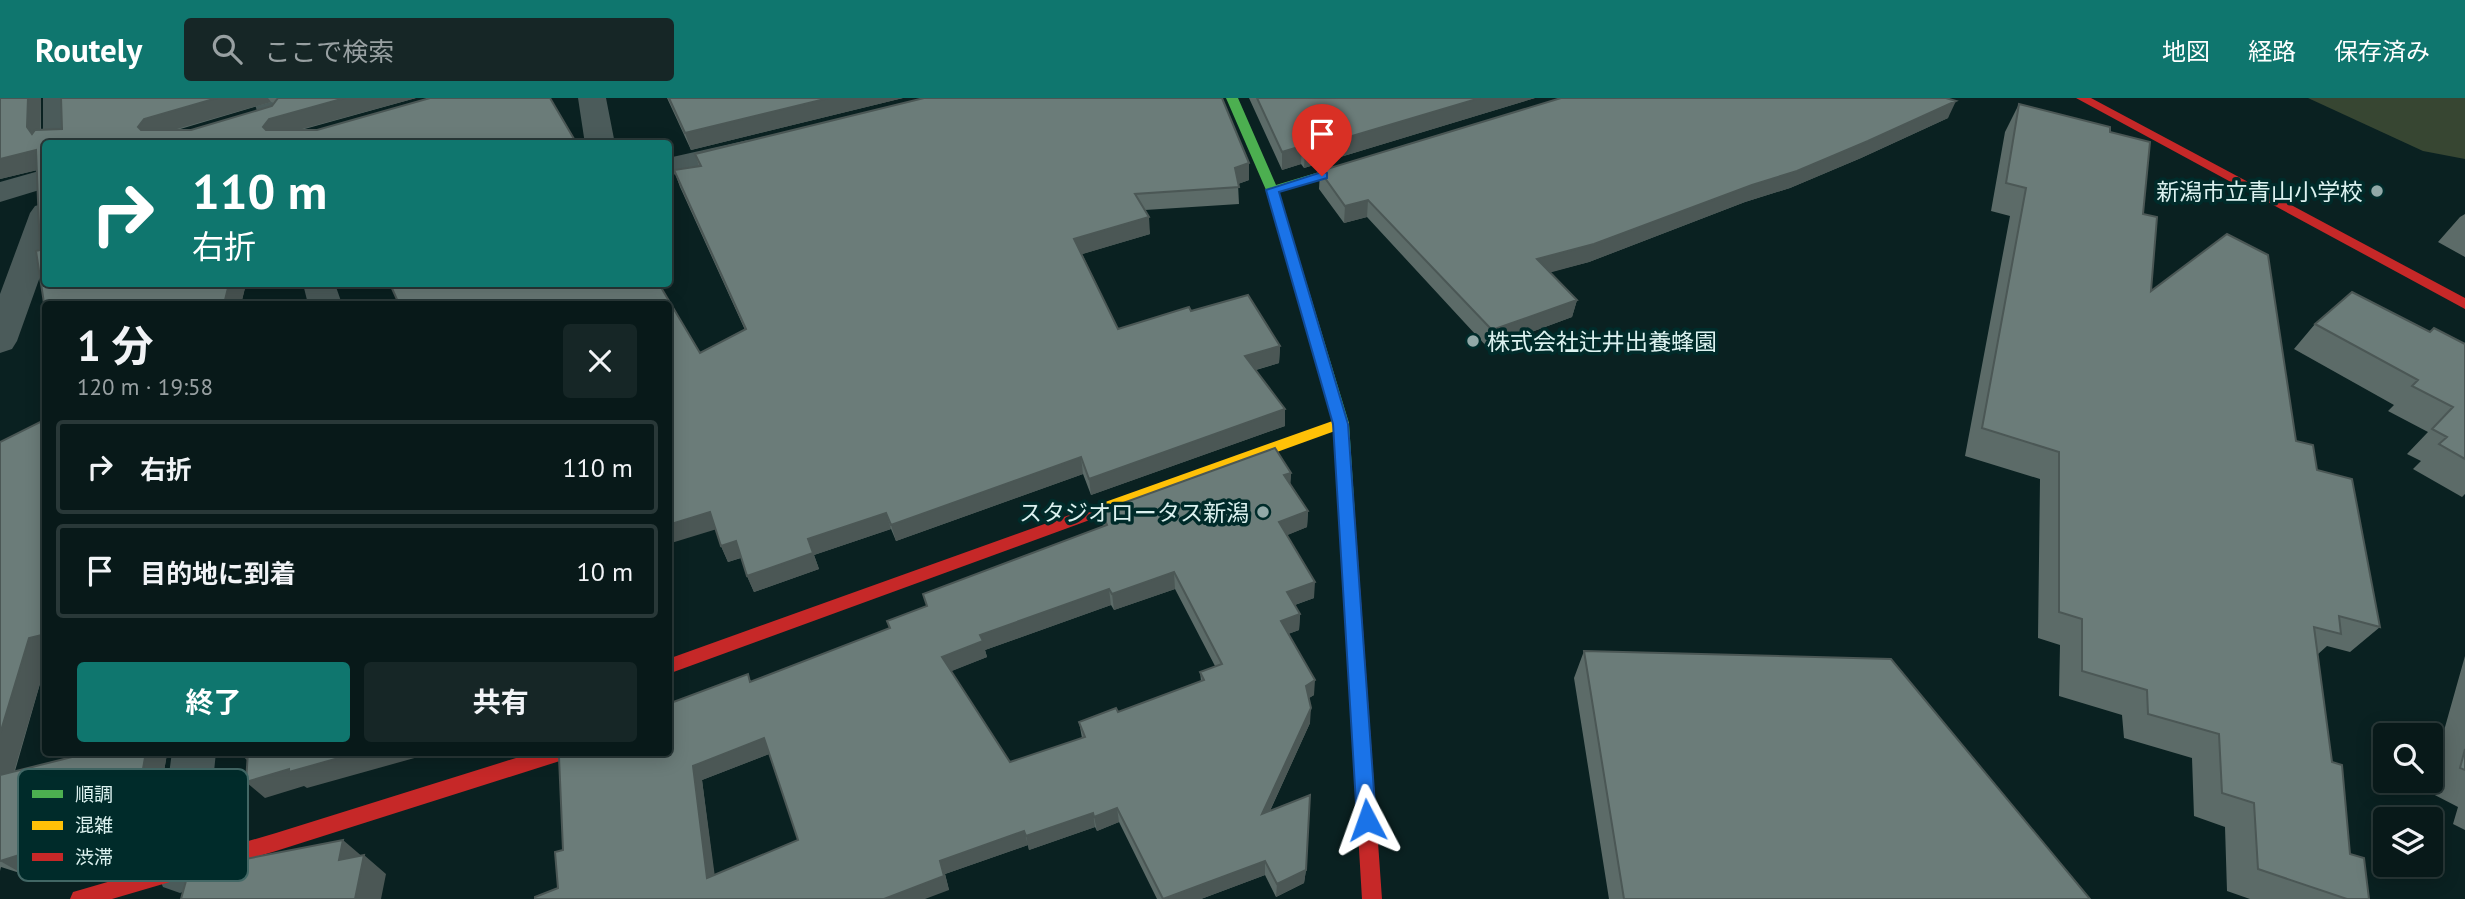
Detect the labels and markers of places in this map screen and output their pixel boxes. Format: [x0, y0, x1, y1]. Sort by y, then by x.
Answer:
pin [1292, 104, 1352, 176]
place label: 新潟市立青山小学校 [2156, 177, 2363, 206]
marker: 新潟市立青山小学校 [2369, 183, 2385, 199]
place label: 株式会社辻井出養蜂園 [1487, 327, 1717, 356]
marker: 株式会社辻井出養蜂園 [1465, 333, 1481, 349]
place label: スタジオロータス新潟 [1019, 498, 1249, 527]
marker: スタジオロータス新潟 [1255, 504, 1271, 520]

